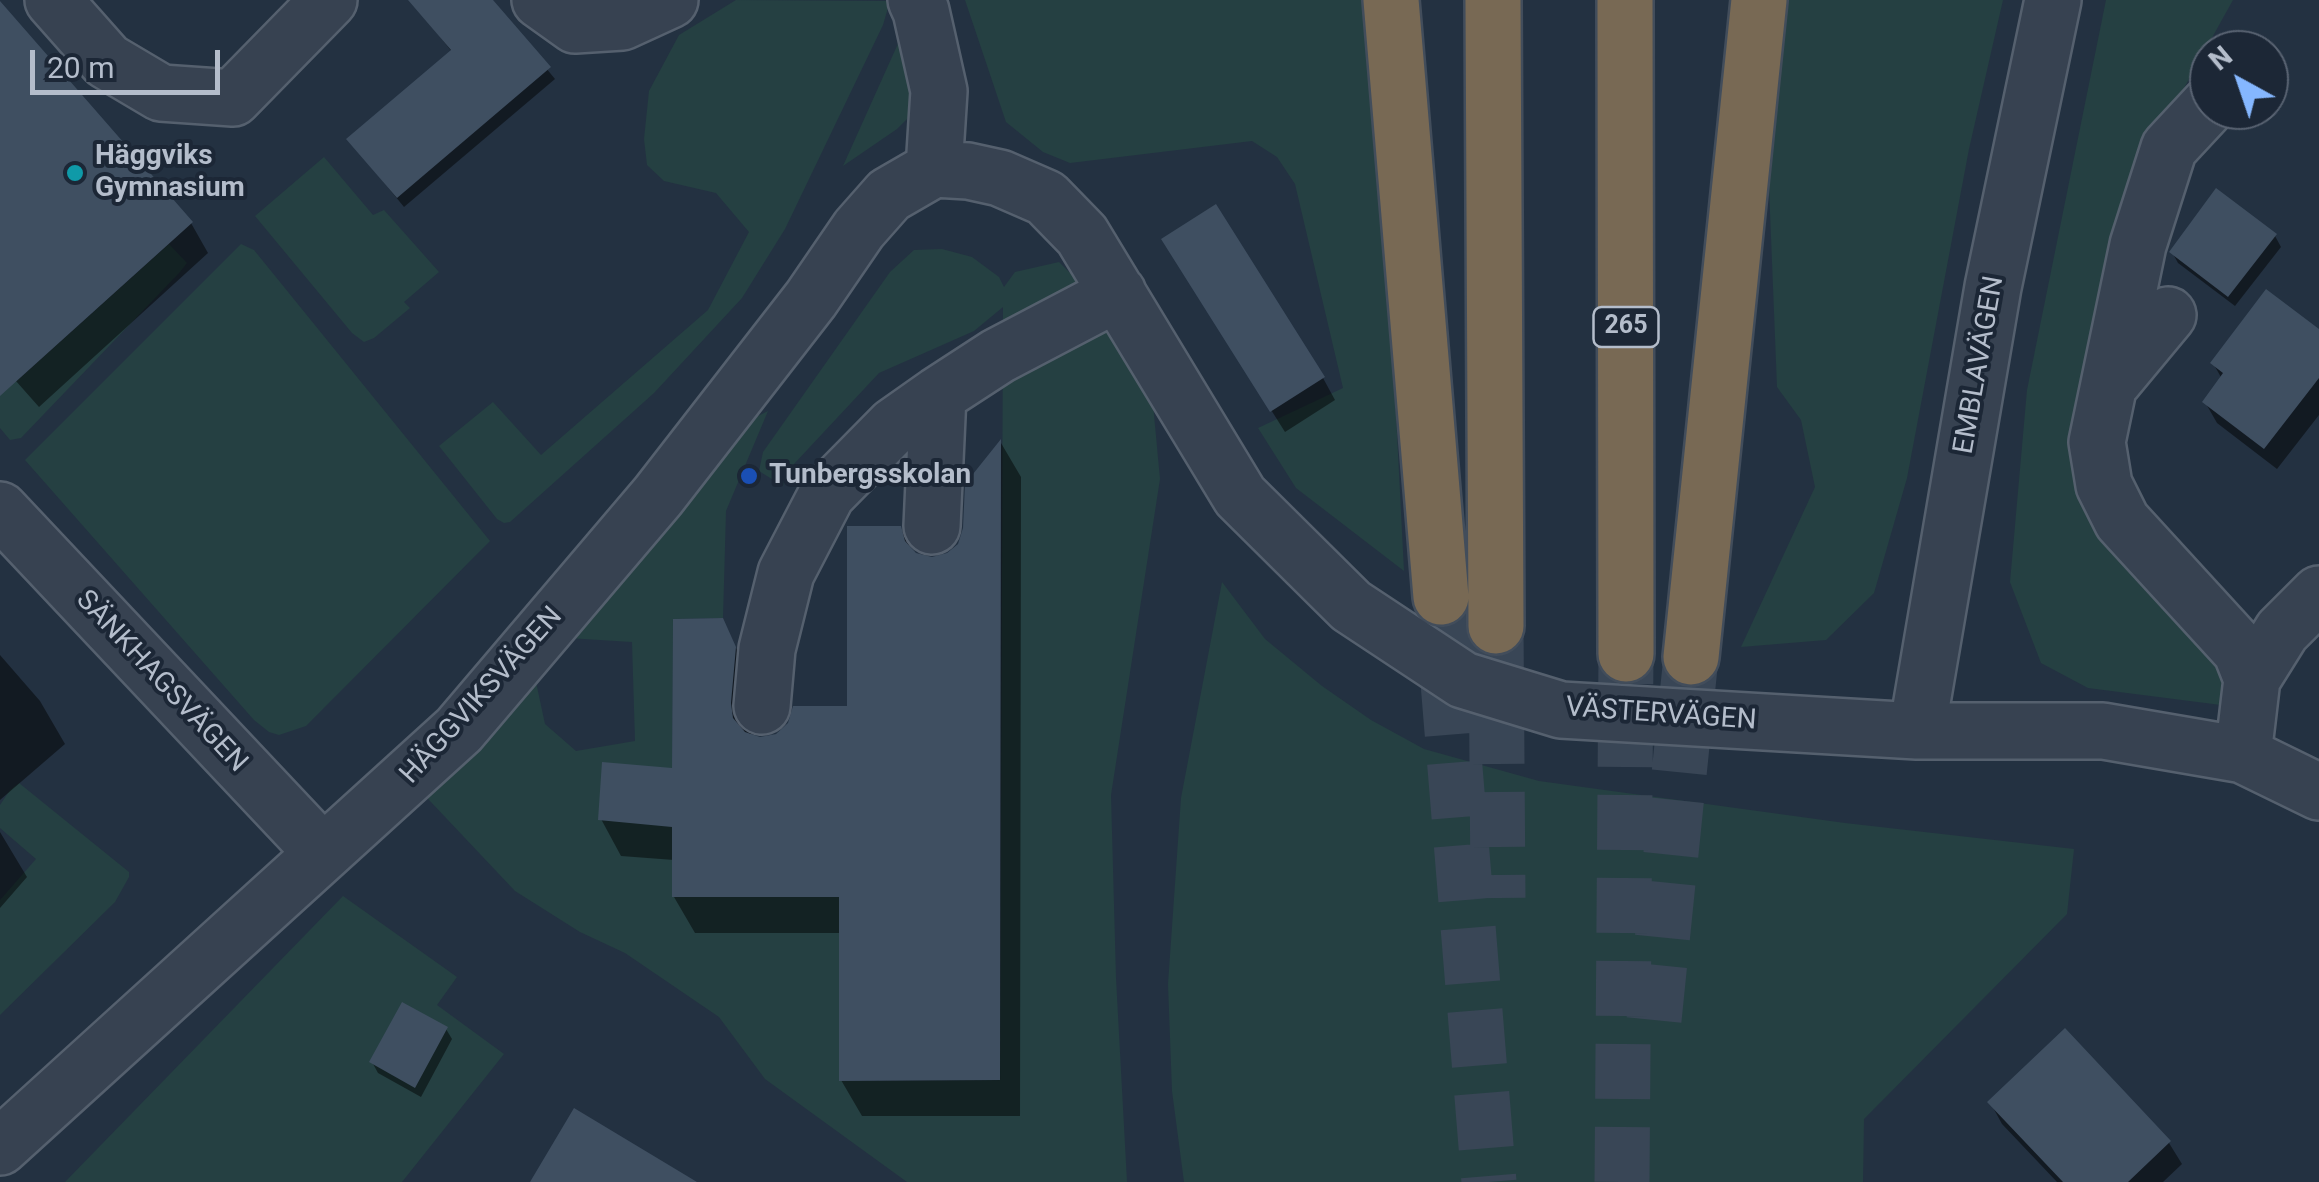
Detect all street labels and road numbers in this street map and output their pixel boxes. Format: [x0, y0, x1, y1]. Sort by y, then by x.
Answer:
street label: EMBLAVÄGEN [1948, 273, 2012, 457]
road number: 265 [1594, 307, 1658, 347]
street label: SÄNKHAGSVÄGEN [68, 584, 254, 780]
street label: HÄGGVIKSVÄGEN [394, 601, 570, 791]
street label: VÄSTERVÄGEN [1564, 692, 1758, 738]

